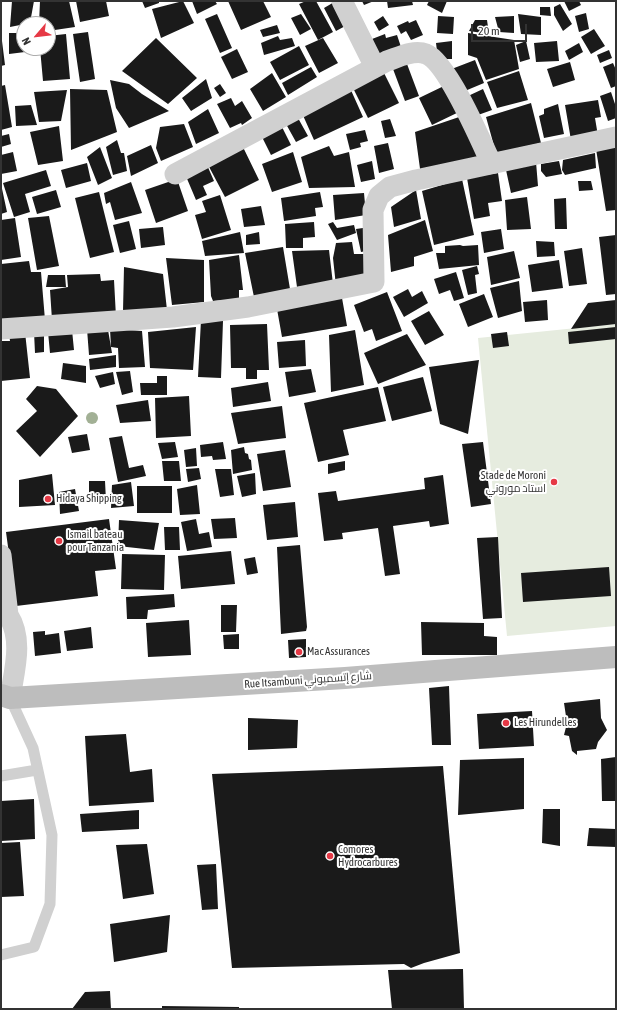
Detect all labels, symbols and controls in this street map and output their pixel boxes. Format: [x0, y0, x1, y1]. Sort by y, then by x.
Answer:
north arrow [16, 16, 56, 56]
scale bar [473, 16, 529, 42]
text: 20 m [478, 24, 500, 38]
text: N [19, 35, 33, 47]
place label: Stade de Moroni استاد موروني [481, 469, 546, 495]
marker: Stade de Moroni استاد موروني [549, 477, 559, 487]
place label: Hidaya Shipping [56, 492, 122, 506]
marker: Hidaya Shipping [43, 494, 53, 504]
place label: Ismail bateau pour Tanzania [67, 528, 124, 554]
marker: Ismail bateau pour Tanzania [54, 536, 64, 546]
place label: Mac Assurances [307, 645, 370, 659]
marker: Mac Assurances [294, 647, 304, 657]
street label: Rue Itsambuni شارع إتسمبوني [244, 669, 372, 691]
place label: Les Hirundelles [514, 716, 576, 730]
marker: Les Hirundelles [501, 718, 511, 728]
place label: Comores Hydrocarbures [338, 843, 398, 869]
marker: Comores Hydrocarbures [325, 851, 335, 861]

